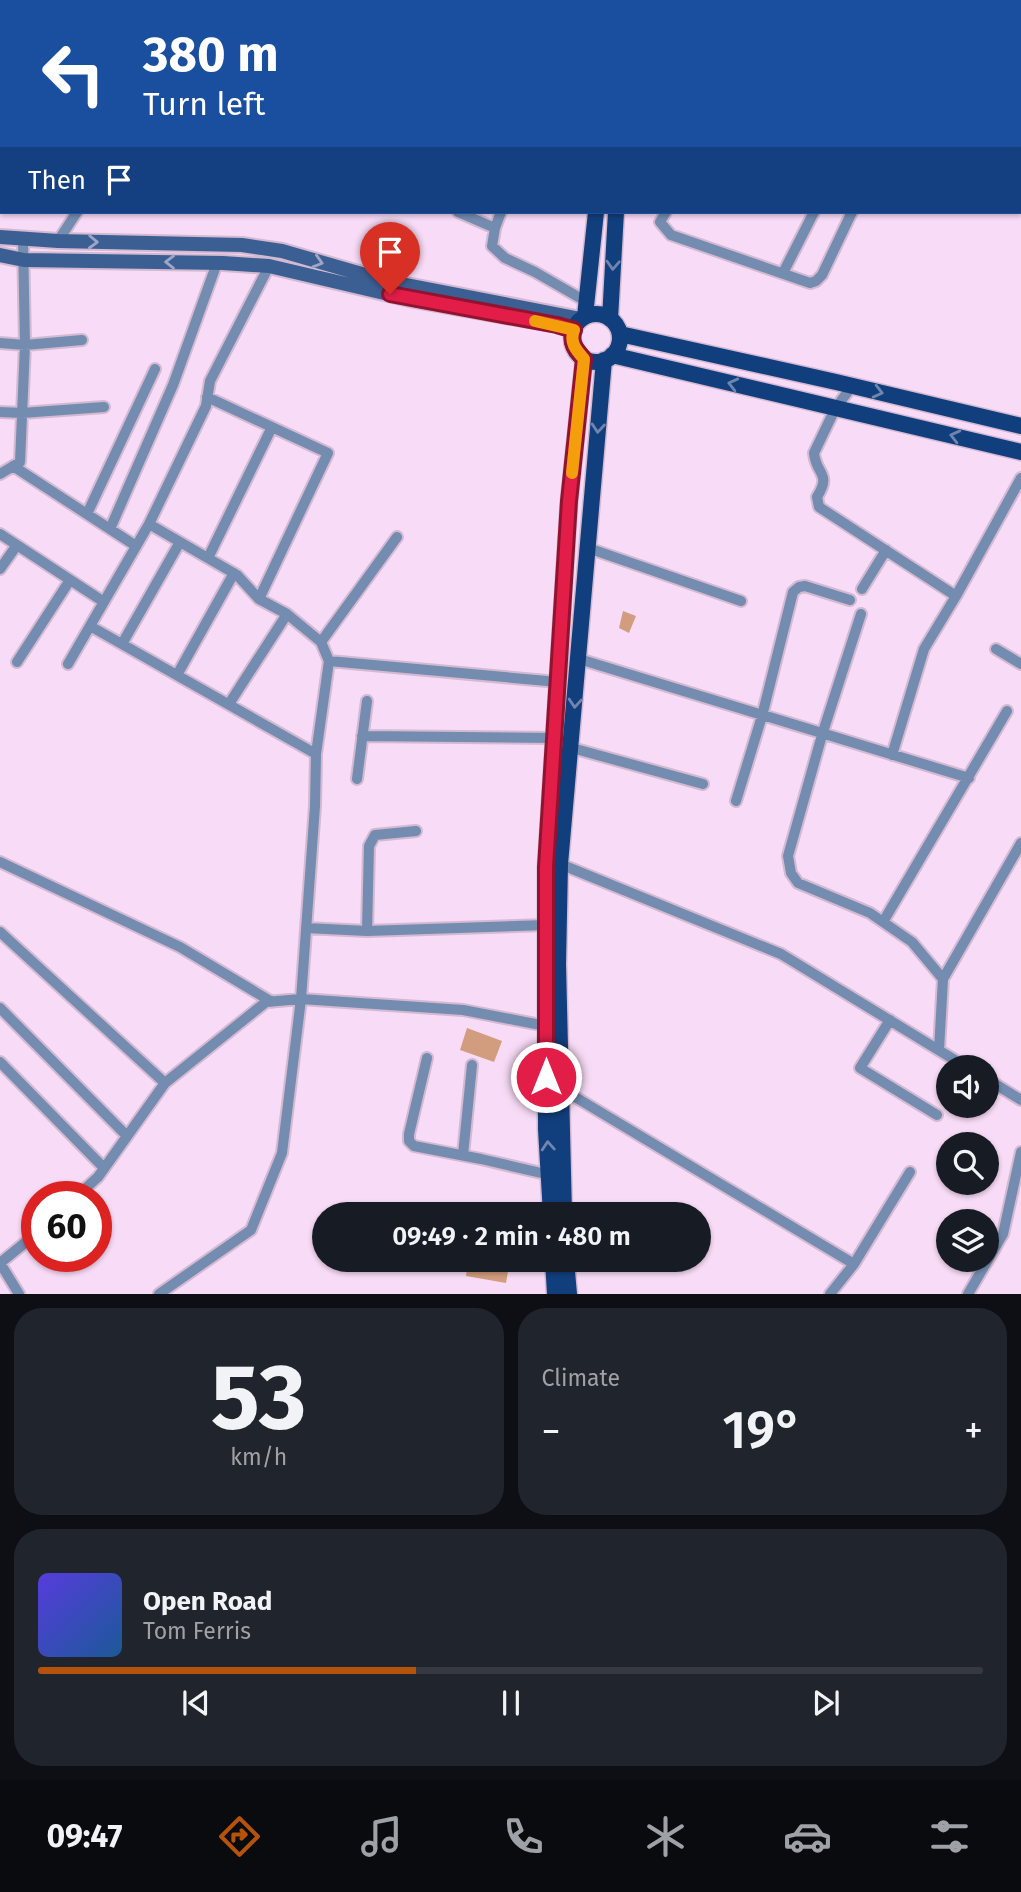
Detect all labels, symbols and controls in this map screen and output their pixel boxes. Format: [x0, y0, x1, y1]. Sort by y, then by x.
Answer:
text: 380 m [143, 25, 279, 84]
icon: left [28, 28, 119, 119]
text: Turn left [143, 85, 265, 123]
icon: arrive [100, 161, 138, 199]
text: Then [28, 165, 86, 196]
pin [360, 222, 420, 294]
icon: arrive [371, 233, 409, 271]
one-way arrow [87, 235, 98, 250]
one-way arrow [312, 253, 324, 268]
one-way arrow [164, 254, 175, 270]
one-way arrow [605, 260, 620, 271]
one-way arrow [727, 378, 739, 392]
one-way arrow [872, 384, 884, 398]
one-way arrow [591, 422, 606, 434]
one-way arrow [949, 430, 961, 444]
one-way arrow [568, 698, 583, 709]
position arrow [509, 1040, 583, 1114]
map controls [936, 1055, 999, 1272]
button: sound [936, 1055, 999, 1118]
button: search [936, 1132, 999, 1195]
one-way arrow [540, 1141, 555, 1152]
speed limit sign: 60 [21, 1181, 112, 1272]
button: layers [936, 1209, 999, 1272]
text: 09:49 · 2 min · 480 m [392, 1221, 631, 1252]
text: 53 [211, 1343, 306, 1452]
text: Climate [542, 1364, 620, 1392]
text: 19° [723, 1399, 802, 1462]
text: − [542, 1408, 561, 1454]
text: + [964, 1408, 983, 1454]
text: km/h [230, 1443, 287, 1471]
text: Open Road [143, 1586, 272, 1617]
text: Tom Ferris [143, 1617, 251, 1645]
icon: previous [177, 1684, 215, 1722]
icon: pause [492, 1684, 530, 1722]
icon: next [807, 1684, 845, 1722]
icon: directions [215, 1812, 264, 1861]
icon: music [357, 1812, 406, 1861]
icon: phone [499, 1812, 548, 1861]
icon: climate [641, 1812, 690, 1861]
icon: car [783, 1812, 832, 1861]
icon: filters [925, 1812, 974, 1861]
text: 09:47 [46, 1817, 123, 1855]

